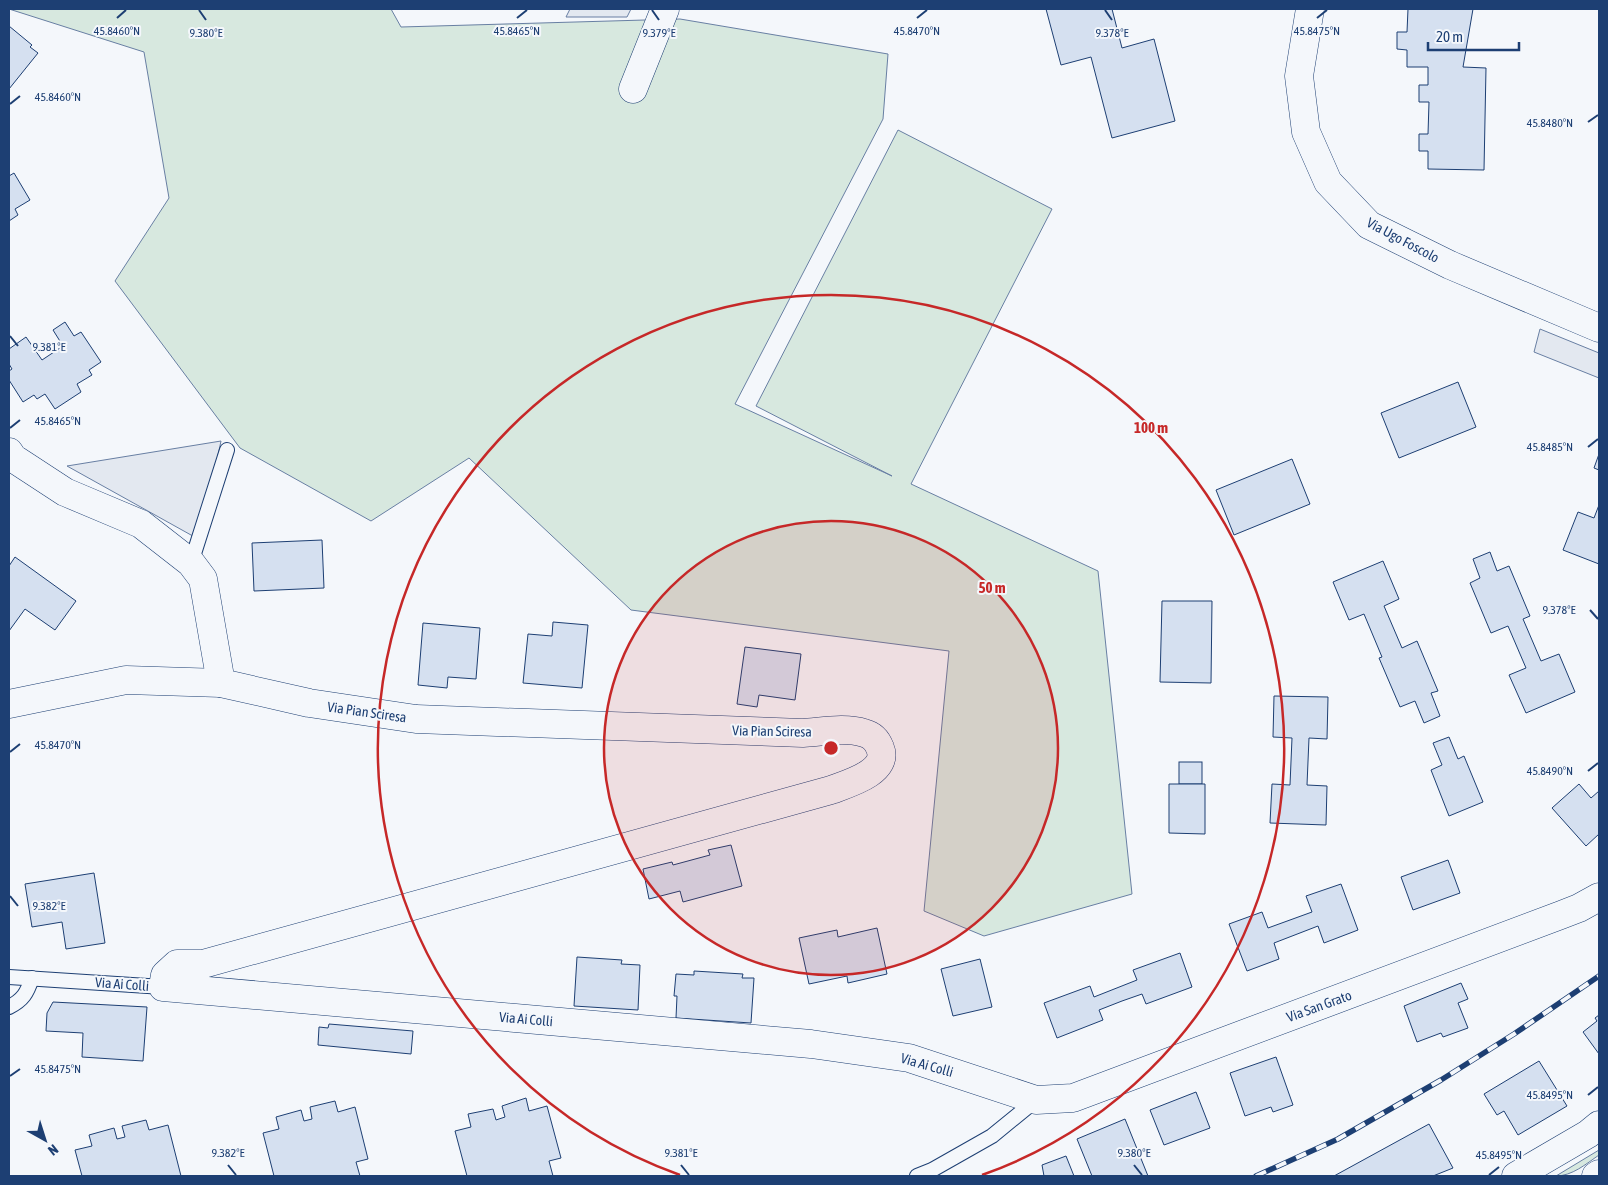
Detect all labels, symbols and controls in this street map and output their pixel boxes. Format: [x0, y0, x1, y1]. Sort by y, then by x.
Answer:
scale bar [1428, 20, 1519, 52]
text: 45.8460°N [94, 24, 140, 38]
text: 45.8465°N [494, 24, 540, 38]
text: 45.8470°N [894, 24, 940, 38]
text: 45.8475°N [1294, 24, 1340, 38]
text: 9.380°E [189, 26, 223, 40]
text: 9.379°E [642, 26, 676, 40]
text: 9.378°E [1095, 26, 1129, 40]
text: 20 m [1436, 28, 1463, 45]
text: 45.8460°N [35, 90, 81, 104]
text: 45.8480°N [1527, 116, 1573, 130]
street label: Via Ugo Foscolo [1364, 214, 1442, 266]
text: 9.381°E [32, 340, 66, 354]
text: 45.8465°N [35, 414, 81, 428]
text: 100 m [1134, 419, 1168, 436]
text: 45.8485°N [1527, 440, 1573, 454]
text: 50 m [979, 579, 1006, 596]
text: 9.378°E [1542, 603, 1576, 617]
street label: Via Pian Sciresa [326, 699, 408, 725]
street label: Via Pian Sciresa [732, 722, 812, 740]
text: 45.8470°N [35, 738, 81, 752]
centre of rings [822, 739, 840, 757]
text: 45.8490°N [1527, 764, 1573, 778]
text: 9.382°E [32, 899, 66, 913]
street label: Via Ai Colli [94, 974, 150, 994]
street label: Via San Grato [1284, 987, 1354, 1025]
street label: Via Ai Colli [498, 1009, 554, 1029]
street label: Via Ai Colli [899, 1050, 955, 1080]
text: 45.8475°N [35, 1062, 81, 1076]
text: 45.8495°N [1527, 1088, 1573, 1102]
north arrow [20, 1115, 70, 1165]
text: N [45, 1141, 61, 1159]
text: 9.382°E [211, 1146, 245, 1160]
text: 9.381°E [664, 1146, 698, 1160]
text: 9.380°E [1117, 1146, 1151, 1160]
text: 45.8495°N [1476, 1148, 1522, 1162]

